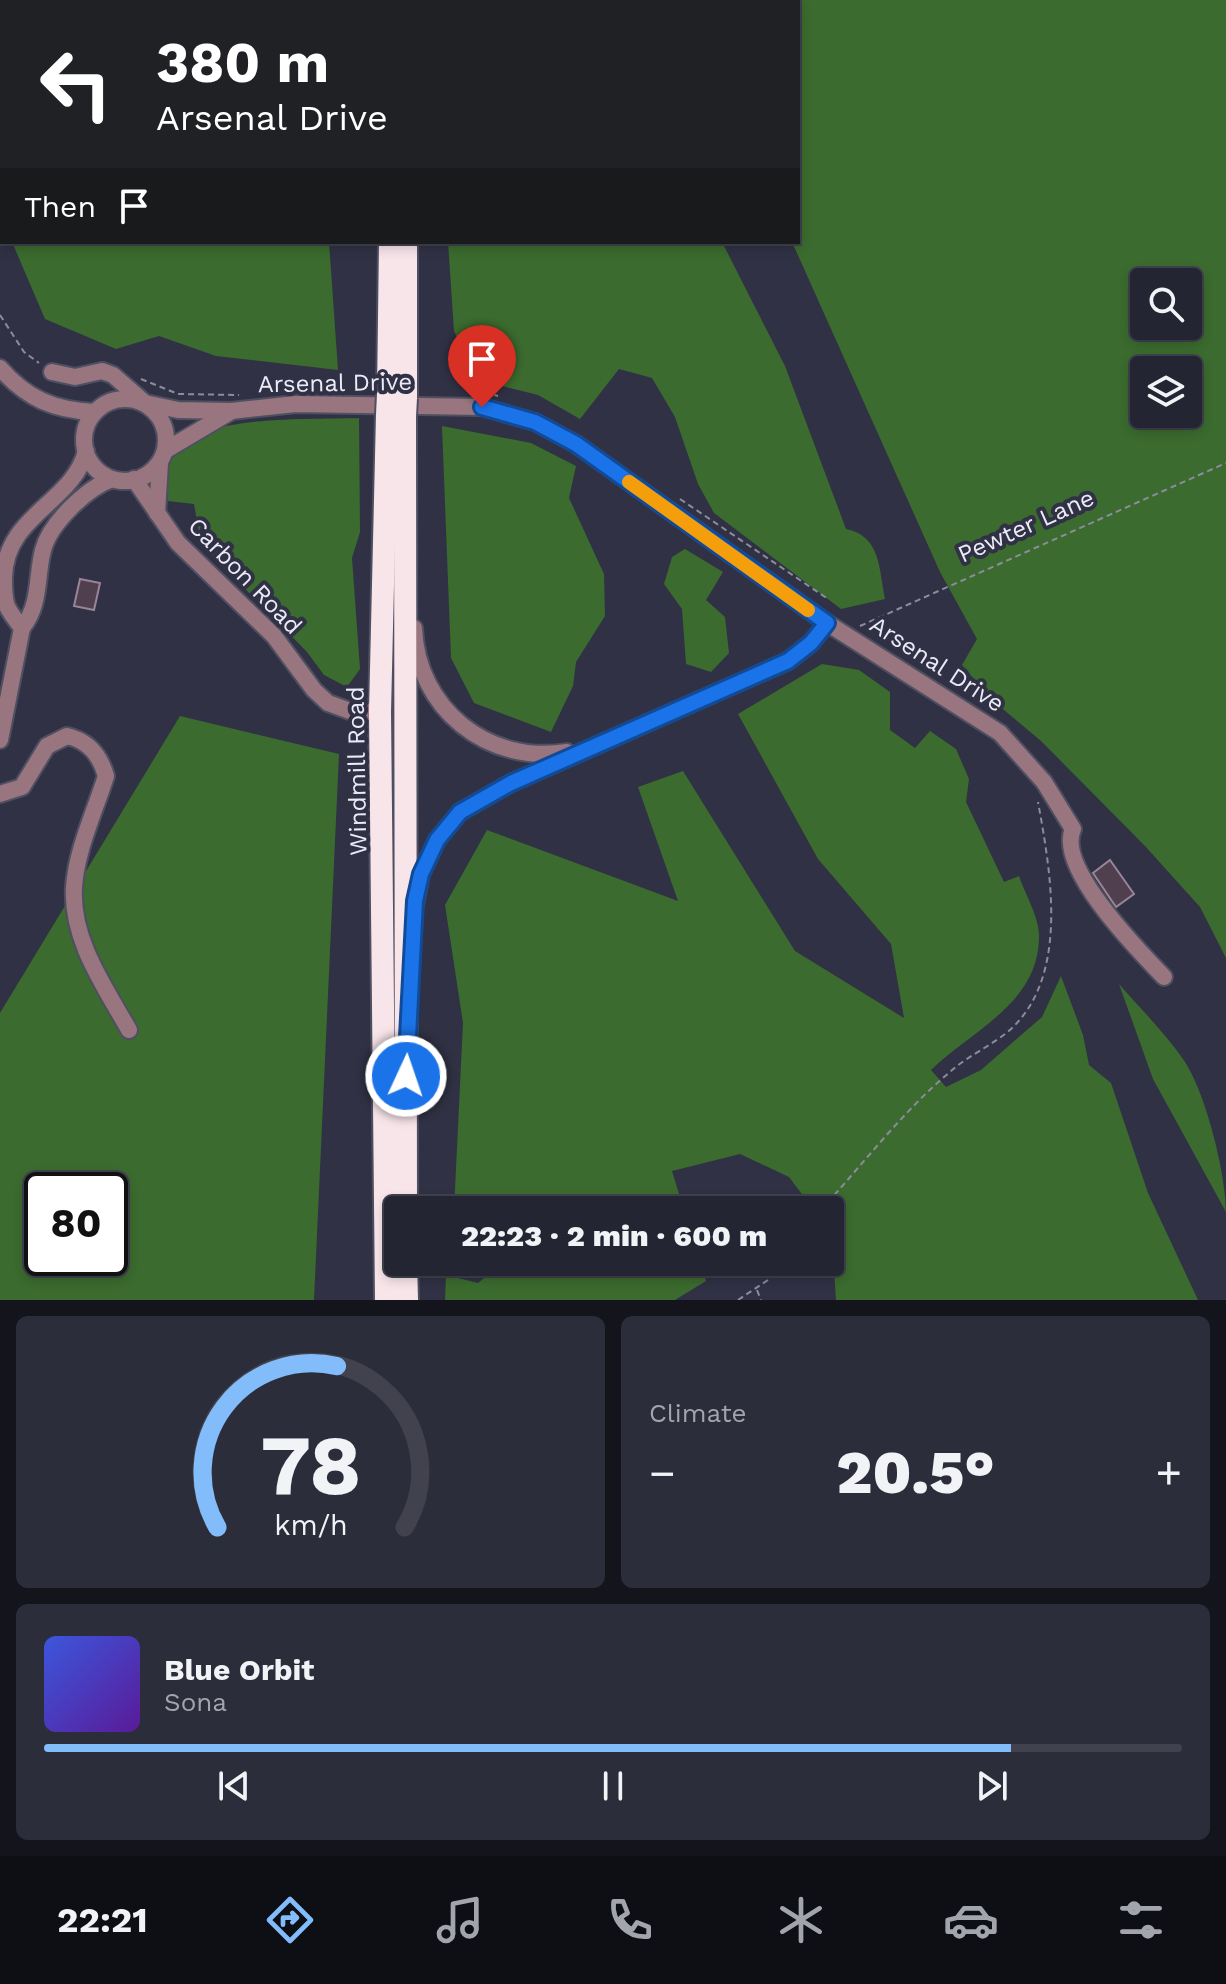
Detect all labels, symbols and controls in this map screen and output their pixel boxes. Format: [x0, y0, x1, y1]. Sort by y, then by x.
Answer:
text: 380 m [156, 30, 329, 96]
icon: left [24, 32, 128, 136]
text: Arsenal Drive [156, 97, 388, 139]
icon: arrive [112, 184, 156, 228]
text: Then [24, 189, 96, 224]
map controls [1130, 268, 1202, 428]
button: search [1130, 268, 1202, 340]
pin [448, 325, 516, 407]
icon: arrive [460, 337, 504, 381]
button: layers [1130, 356, 1202, 428]
street label: Arsenal Drive [258, 368, 412, 398]
street label: Pewter Lane [954, 484, 1098, 568]
street label: Carbon Road [183, 512, 307, 640]
street label: Arsenal Drive [865, 610, 1009, 718]
street label: Windmill Road [342, 686, 372, 856]
position arrow [364, 1034, 448, 1118]
speed limit sign: 80 [24, 1172, 128, 1276]
text: 22:23 · 2 min · 600 m [461, 1218, 767, 1253]
text: Climate [649, 1398, 747, 1428]
text: 78 [260, 1417, 361, 1514]
text: 20.5° [836, 1437, 995, 1508]
text: − [649, 1447, 676, 1499]
text: + [1155, 1447, 1182, 1499]
text: km/h [274, 1508, 347, 1542]
text: Blue Orbit [164, 1652, 314, 1687]
text: Sona [164, 1687, 227, 1717]
icon: previous [212, 1764, 256, 1808]
icon: pause [591, 1764, 635, 1808]
icon: next [970, 1764, 1014, 1808]
icon: directions [262, 1892, 318, 1948]
icon: music [432, 1892, 488, 1948]
icon: phone [602, 1892, 658, 1948]
icon: climate [773, 1892, 829, 1948]
icon: car [943, 1892, 999, 1948]
icon: filters [1113, 1892, 1169, 1948]
text: 22:21 [57, 1899, 148, 1941]

